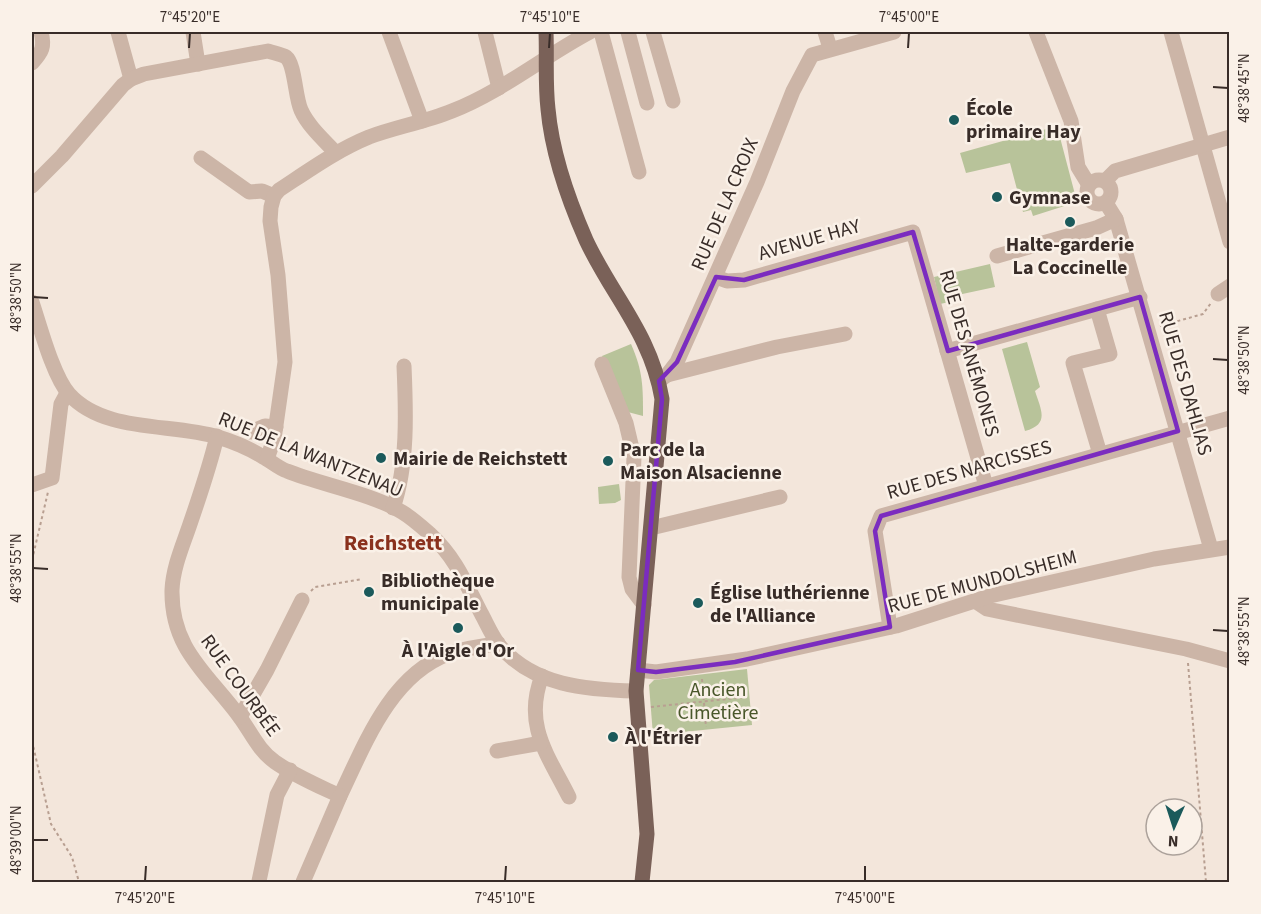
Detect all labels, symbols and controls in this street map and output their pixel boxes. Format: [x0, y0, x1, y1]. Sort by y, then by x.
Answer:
text: 7°45'20"E [160, 7, 220, 28]
text: 7°45'10"E [520, 7, 580, 28]
text: 7°45'00"E [879, 7, 939, 28]
text: 48°38'45"N [1234, 53, 1255, 123]
place label: École primaire Hay [966, 95, 1081, 146]
marker: École primaire Hay [947, 113, 961, 127]
street label: RUE DE LA CROIX [684, 134, 766, 275]
place label: Gymnase [1009, 184, 1091, 212]
marker: Gymnase [990, 190, 1004, 204]
street label: AVENUE HAY [755, 212, 864, 268]
marker: Halte-garderie La Coccinelle [1063, 215, 1077, 229]
place label: Halte-garderie La Coccinelle [1006, 231, 1134, 282]
text: 48°38'50"N [6, 262, 27, 332]
street label: RUE DES ANÉMONES [932, 266, 1006, 440]
street label: RUE DES DAHLIAS [1151, 308, 1219, 459]
text: 48°38'50"N [1234, 325, 1255, 395]
street label: RUE DE LA WANTZENAU [214, 405, 407, 505]
street label: RUE DES NARCISSES [883, 433, 1055, 507]
place label: Parc de la Maison Alsacienne [620, 436, 782, 487]
place label: Mairie de Reichstett [393, 445, 568, 473]
marker: Mairie de Reichstett [374, 451, 388, 465]
marker: Parc de la Maison Alsacienne [601, 454, 615, 468]
district label: Reichstett [344, 527, 443, 559]
text: 48°38'55"N [6, 533, 27, 603]
street label: RUE DE MUNDOLSHEIM [884, 543, 1080, 621]
place label: Bibliothèque municipale [381, 567, 495, 618]
place label: Église luthérienne de l'Alliance [710, 579, 870, 630]
marker: Bibliothèque municipale [362, 585, 376, 599]
marker: Église luthérienne de l'Alliance [691, 596, 705, 610]
text: 48°38'55"N [1234, 596, 1255, 666]
marker: À l'Aigle d'Or [451, 621, 465, 635]
street label: RUE COURBÉE [194, 629, 287, 742]
place label: À l'Aigle d'Or [401, 637, 514, 665]
park label: Ancien Cimetière [678, 676, 759, 727]
place label: À l'Étrier [624, 724, 702, 752]
marker: À l'Étrier [606, 730, 620, 744]
north arrow [1144, 797, 1204, 857]
text: 48°39'00"N [6, 805, 27, 875]
text: N [1167, 830, 1179, 852]
text: 7°45'20"E [115, 888, 175, 909]
text: 7°45'10"E [475, 888, 535, 909]
text: 7°45'00"E [835, 888, 895, 909]

